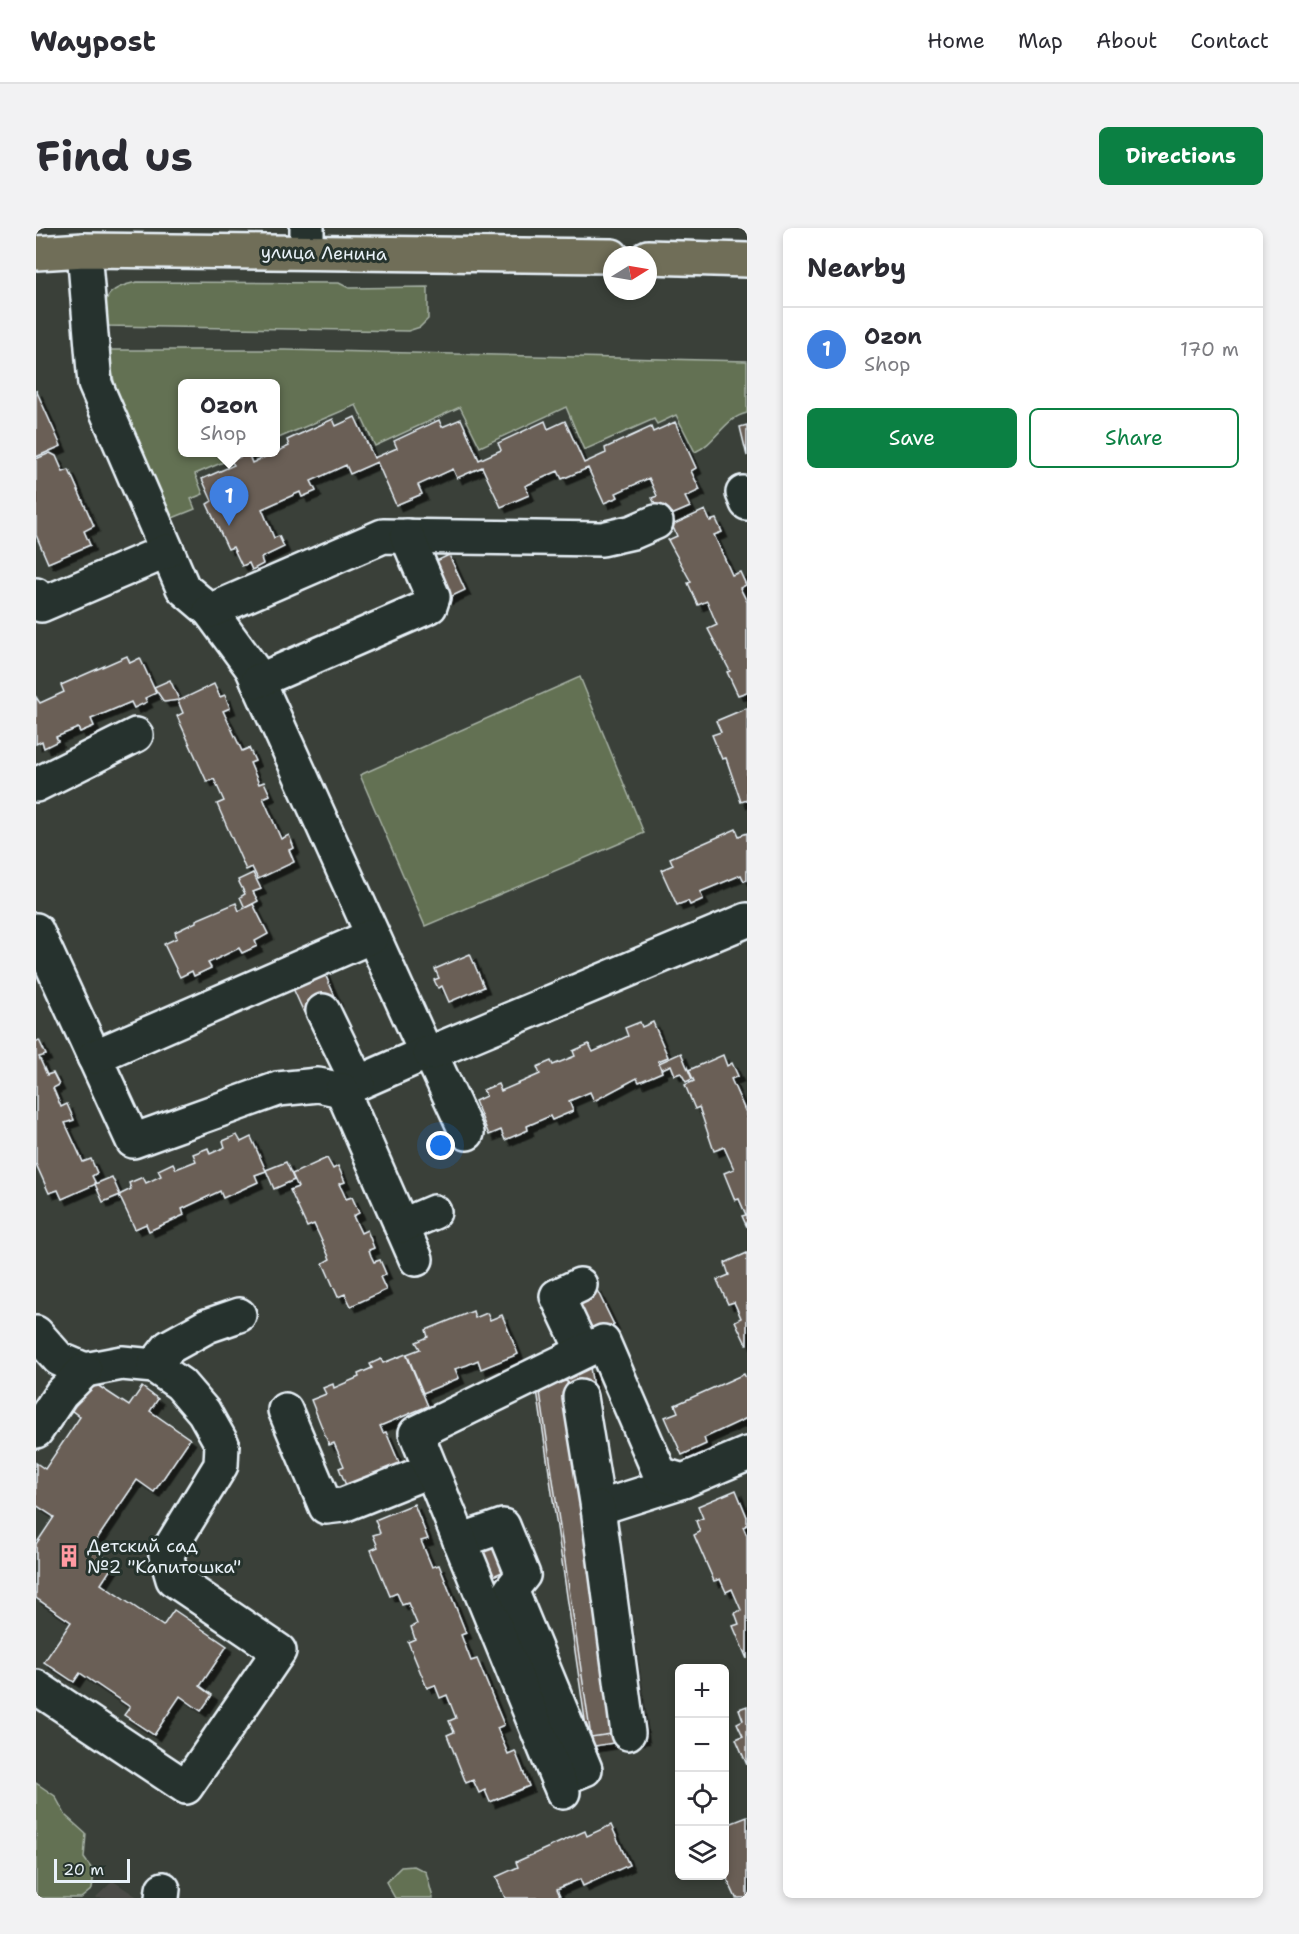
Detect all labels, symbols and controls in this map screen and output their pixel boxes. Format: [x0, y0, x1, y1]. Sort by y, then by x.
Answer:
text: Waypost [30, 22, 156, 60]
text: Home [927, 27, 985, 55]
text: Map [1018, 27, 1063, 55]
text: About [1096, 27, 1157, 55]
text: Contact [1190, 27, 1269, 55]
button: Directions [1099, 127, 1263, 185]
text: Find us [36, 128, 193, 184]
street label: улица Ленина [261, 240, 387, 266]
north arrow [603, 246, 657, 300]
text: Nearby [807, 250, 906, 285]
text: Ozon [864, 322, 922, 351]
text: 1 [822, 336, 831, 362]
text: 170 m [1180, 336, 1239, 362]
text: Shop [864, 351, 911, 377]
popup [178, 379, 280, 457]
text: Ozon [200, 391, 258, 420]
button: Save [807, 408, 1017, 468]
button: Share [1029, 408, 1239, 468]
text: Shop [200, 420, 247, 446]
pin: 1 [210, 476, 248, 526]
your location [426, 1131, 455, 1160]
place label: Детский сад №2 "Капитошка" [87, 1534, 241, 1579]
building icon: Детский сад №2 "Капитошка" [56, 1543, 82, 1569]
map controls [675, 1664, 729, 1880]
button: + [675, 1664, 729, 1718]
button: − [675, 1718, 729, 1772]
button: locate [675, 1772, 729, 1826]
button: layers [675, 1826, 729, 1880]
scale bar [54, 1856, 130, 1884]
text: 20 m [63, 1859, 104, 1880]

